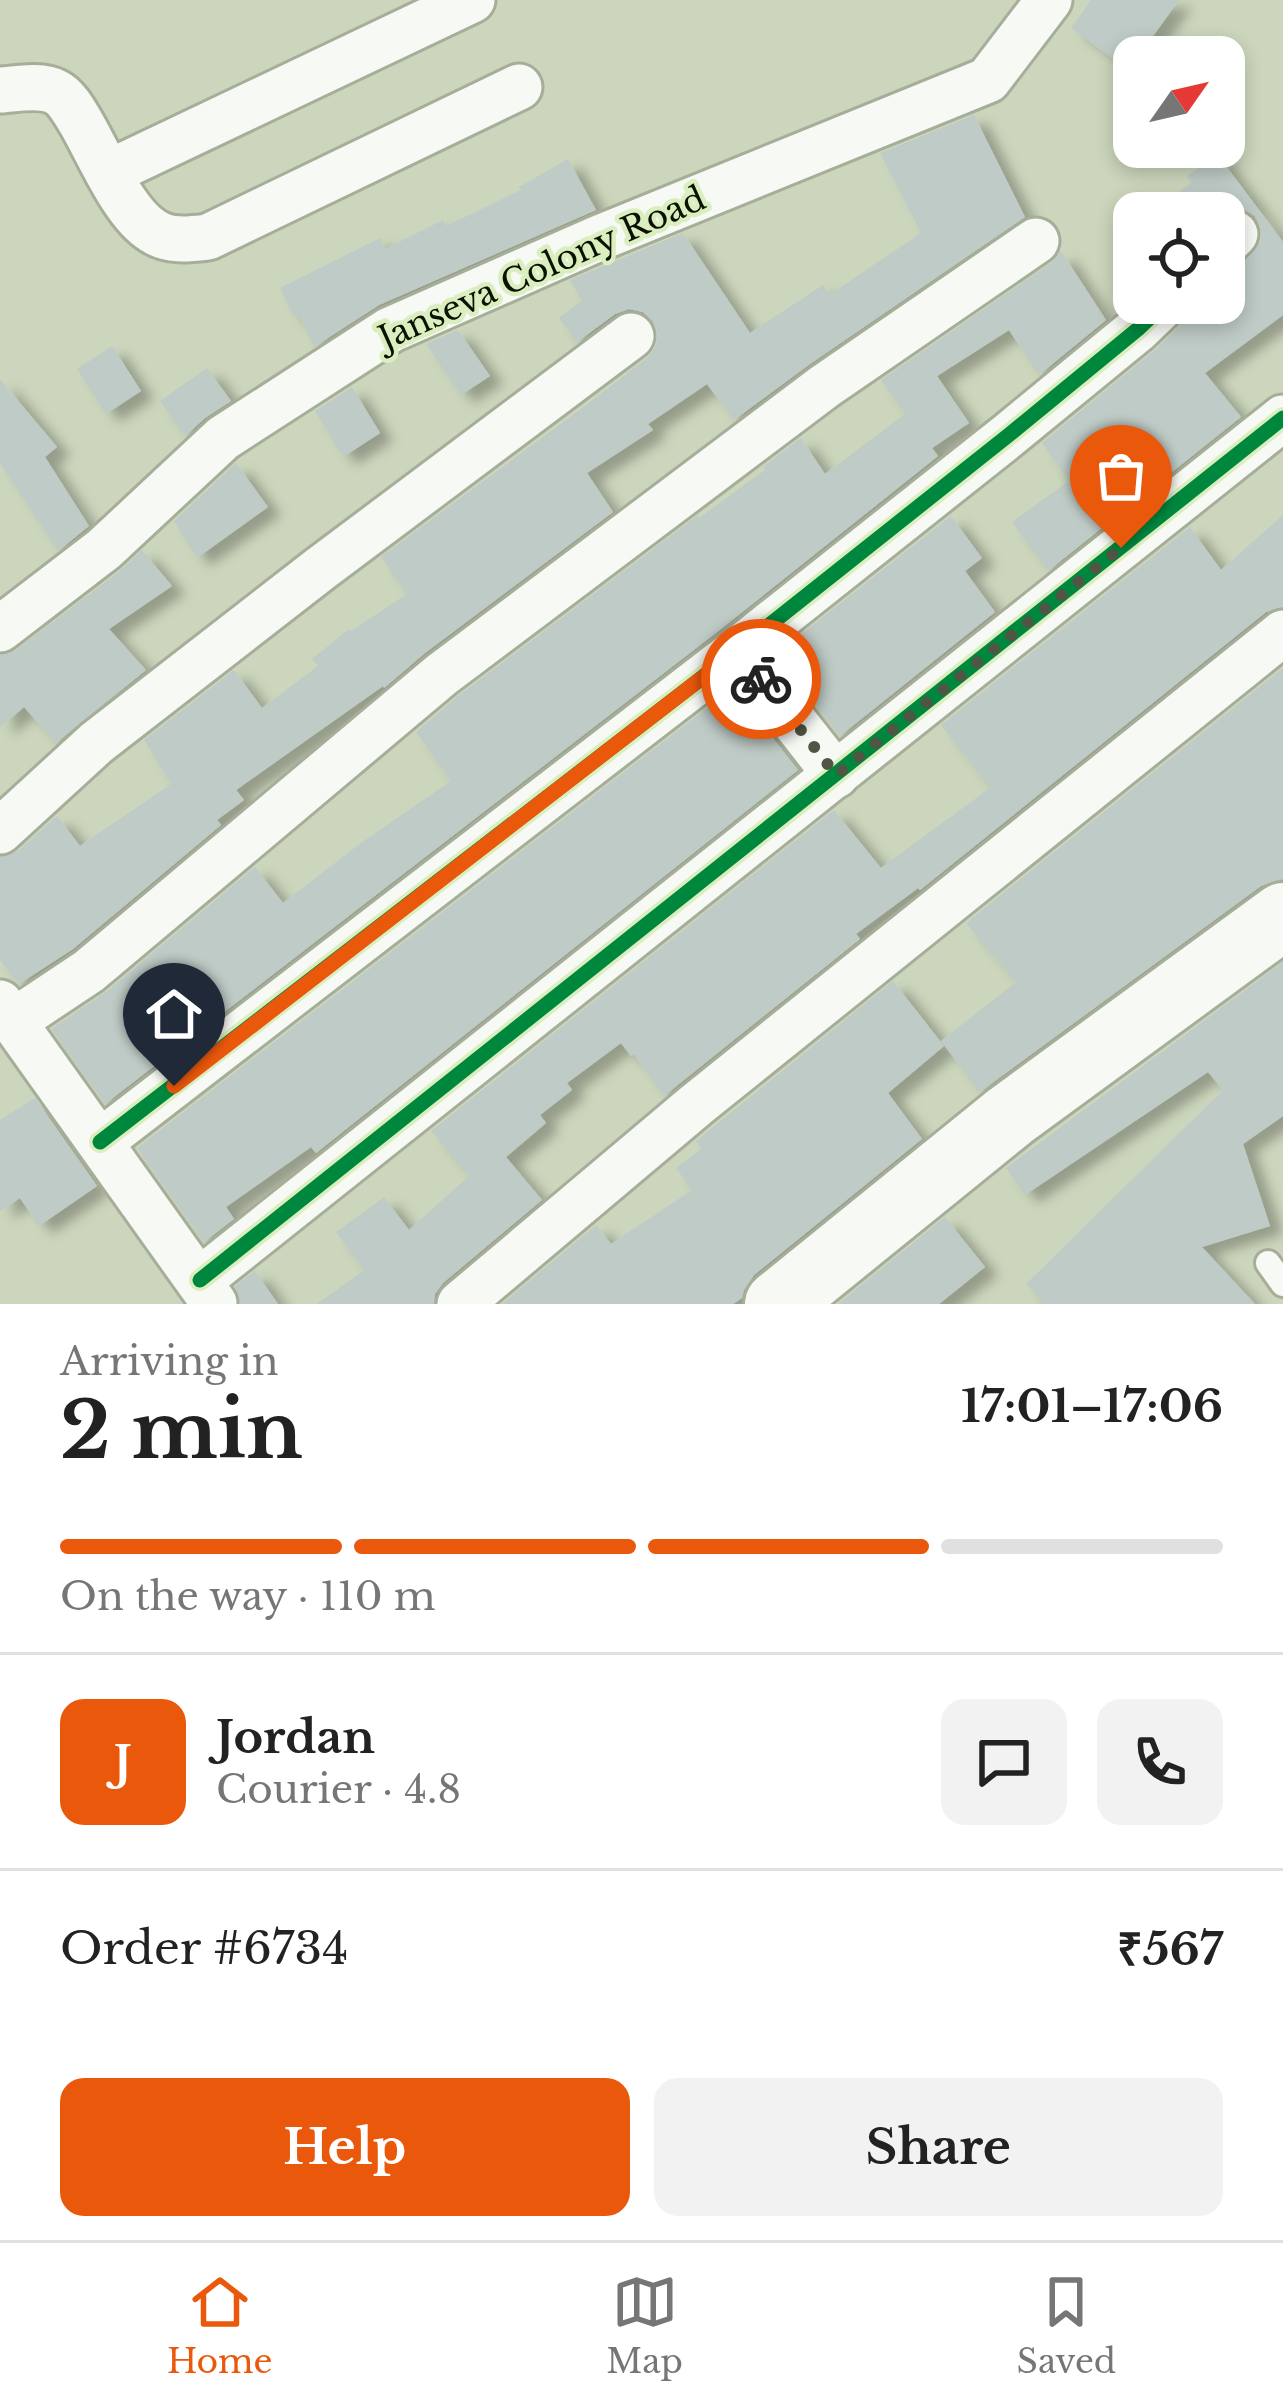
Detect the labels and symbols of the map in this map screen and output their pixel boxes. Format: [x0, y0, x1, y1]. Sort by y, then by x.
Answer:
north arrow [1113, 36, 1245, 168]
street label: Janseva Colony Road [369, 177, 712, 360]
pin [1070, 425, 1172, 548]
courier [701, 619, 821, 739]
pin [123, 963, 225, 1086]

